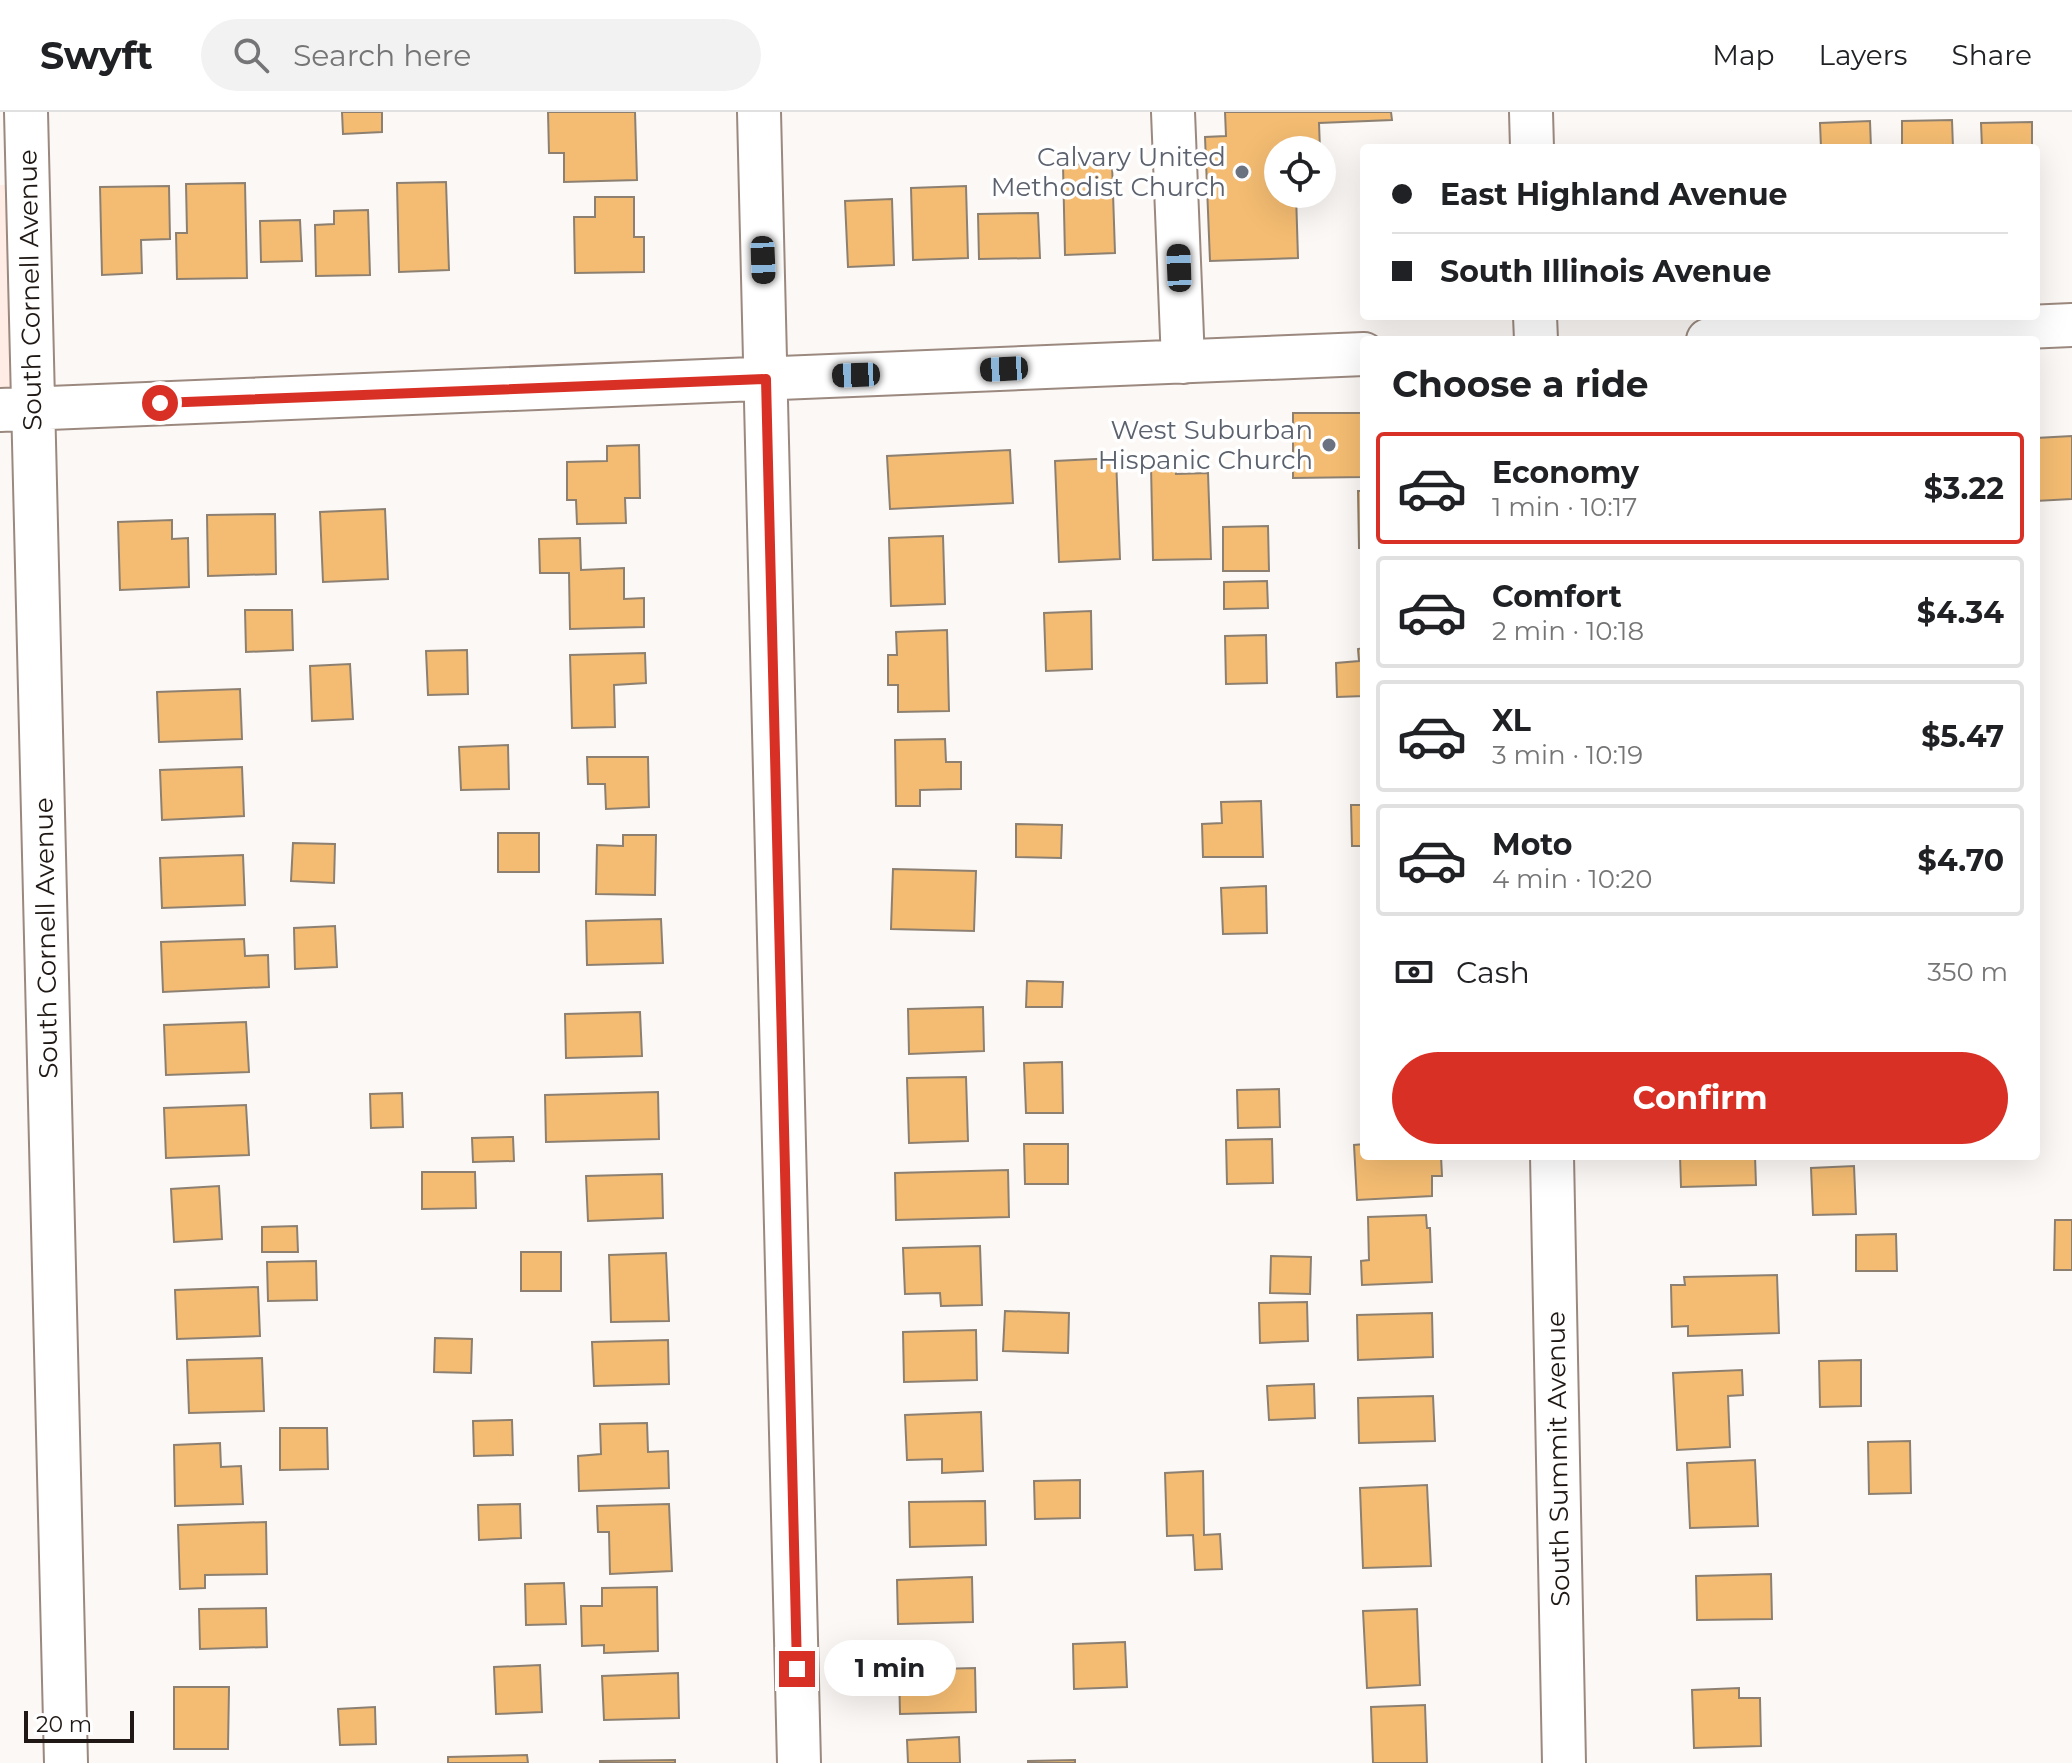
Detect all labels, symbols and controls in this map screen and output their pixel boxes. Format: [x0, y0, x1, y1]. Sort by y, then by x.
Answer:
search box [201, 19, 761, 91]
text: Swyft [40, 32, 153, 79]
icon: search [229, 33, 273, 77]
text: Search here [293, 37, 471, 74]
text: Map [1712, 38, 1775, 72]
text: Layers [1819, 38, 1908, 72]
text: Share [1952, 38, 2032, 72]
map controls [1264, 136, 1336, 208]
button: locate [1264, 136, 1336, 208]
place label: Calvary United Methodist Church [991, 141, 1226, 203]
street label: South Cornell Avenue [12, 149, 48, 431]
marker: Calvary United Methodist Church [1233, 163, 1251, 181]
text: East Highland Avenue [1440, 176, 1787, 213]
car [750, 236, 776, 284]
car [1166, 244, 1192, 292]
text: South Illinois Avenue [1440, 253, 1771, 290]
car [979, 356, 1029, 382]
car [832, 362, 880, 388]
text: Choose a ride [1392, 362, 1649, 406]
route start [142, 385, 178, 421]
place label: West Suburban Hispanic Church [1098, 414, 1313, 476]
marker: West Suburban Hispanic Church [1320, 436, 1338, 454]
icon: car [1396, 452, 1468, 524]
text: Economy [1492, 454, 1639, 491]
text: $3.22 [1924, 470, 2004, 507]
text: 1 min · 10:17 [1492, 491, 1637, 523]
icon: car [1396, 576, 1468, 648]
text: Comfort [1492, 578, 1622, 615]
text: $4.34 [1917, 594, 2004, 631]
text: 2 min · 10:18 [1492, 615, 1644, 647]
icon: car [1396, 700, 1468, 772]
text: XL [1492, 702, 1531, 739]
text: $5.47 [1921, 718, 2004, 755]
text: 3 min · 10:19 [1492, 739, 1643, 771]
street label: South Cornell Avenue [28, 797, 64, 1079]
icon: car [1396, 824, 1468, 896]
text: Moto [1492, 826, 1573, 863]
text: $4.70 [1918, 842, 2004, 879]
text: 4 min · 10:20 [1492, 863, 1652, 895]
icon: cash [1392, 950, 1436, 994]
text: Cash [1456, 954, 1530, 991]
text: 350 m [1927, 956, 2008, 988]
button: Confirm [1392, 1052, 2008, 1144]
street label: South Summit Avenue [1539, 1311, 1577, 1607]
callout: 1 min [825, 1641, 957, 1697]
route end [779, 1651, 815, 1687]
text: 1 min [855, 1652, 925, 1684]
scale bar [24, 1707, 134, 1743]
text: 20 m [36, 1711, 92, 1738]

